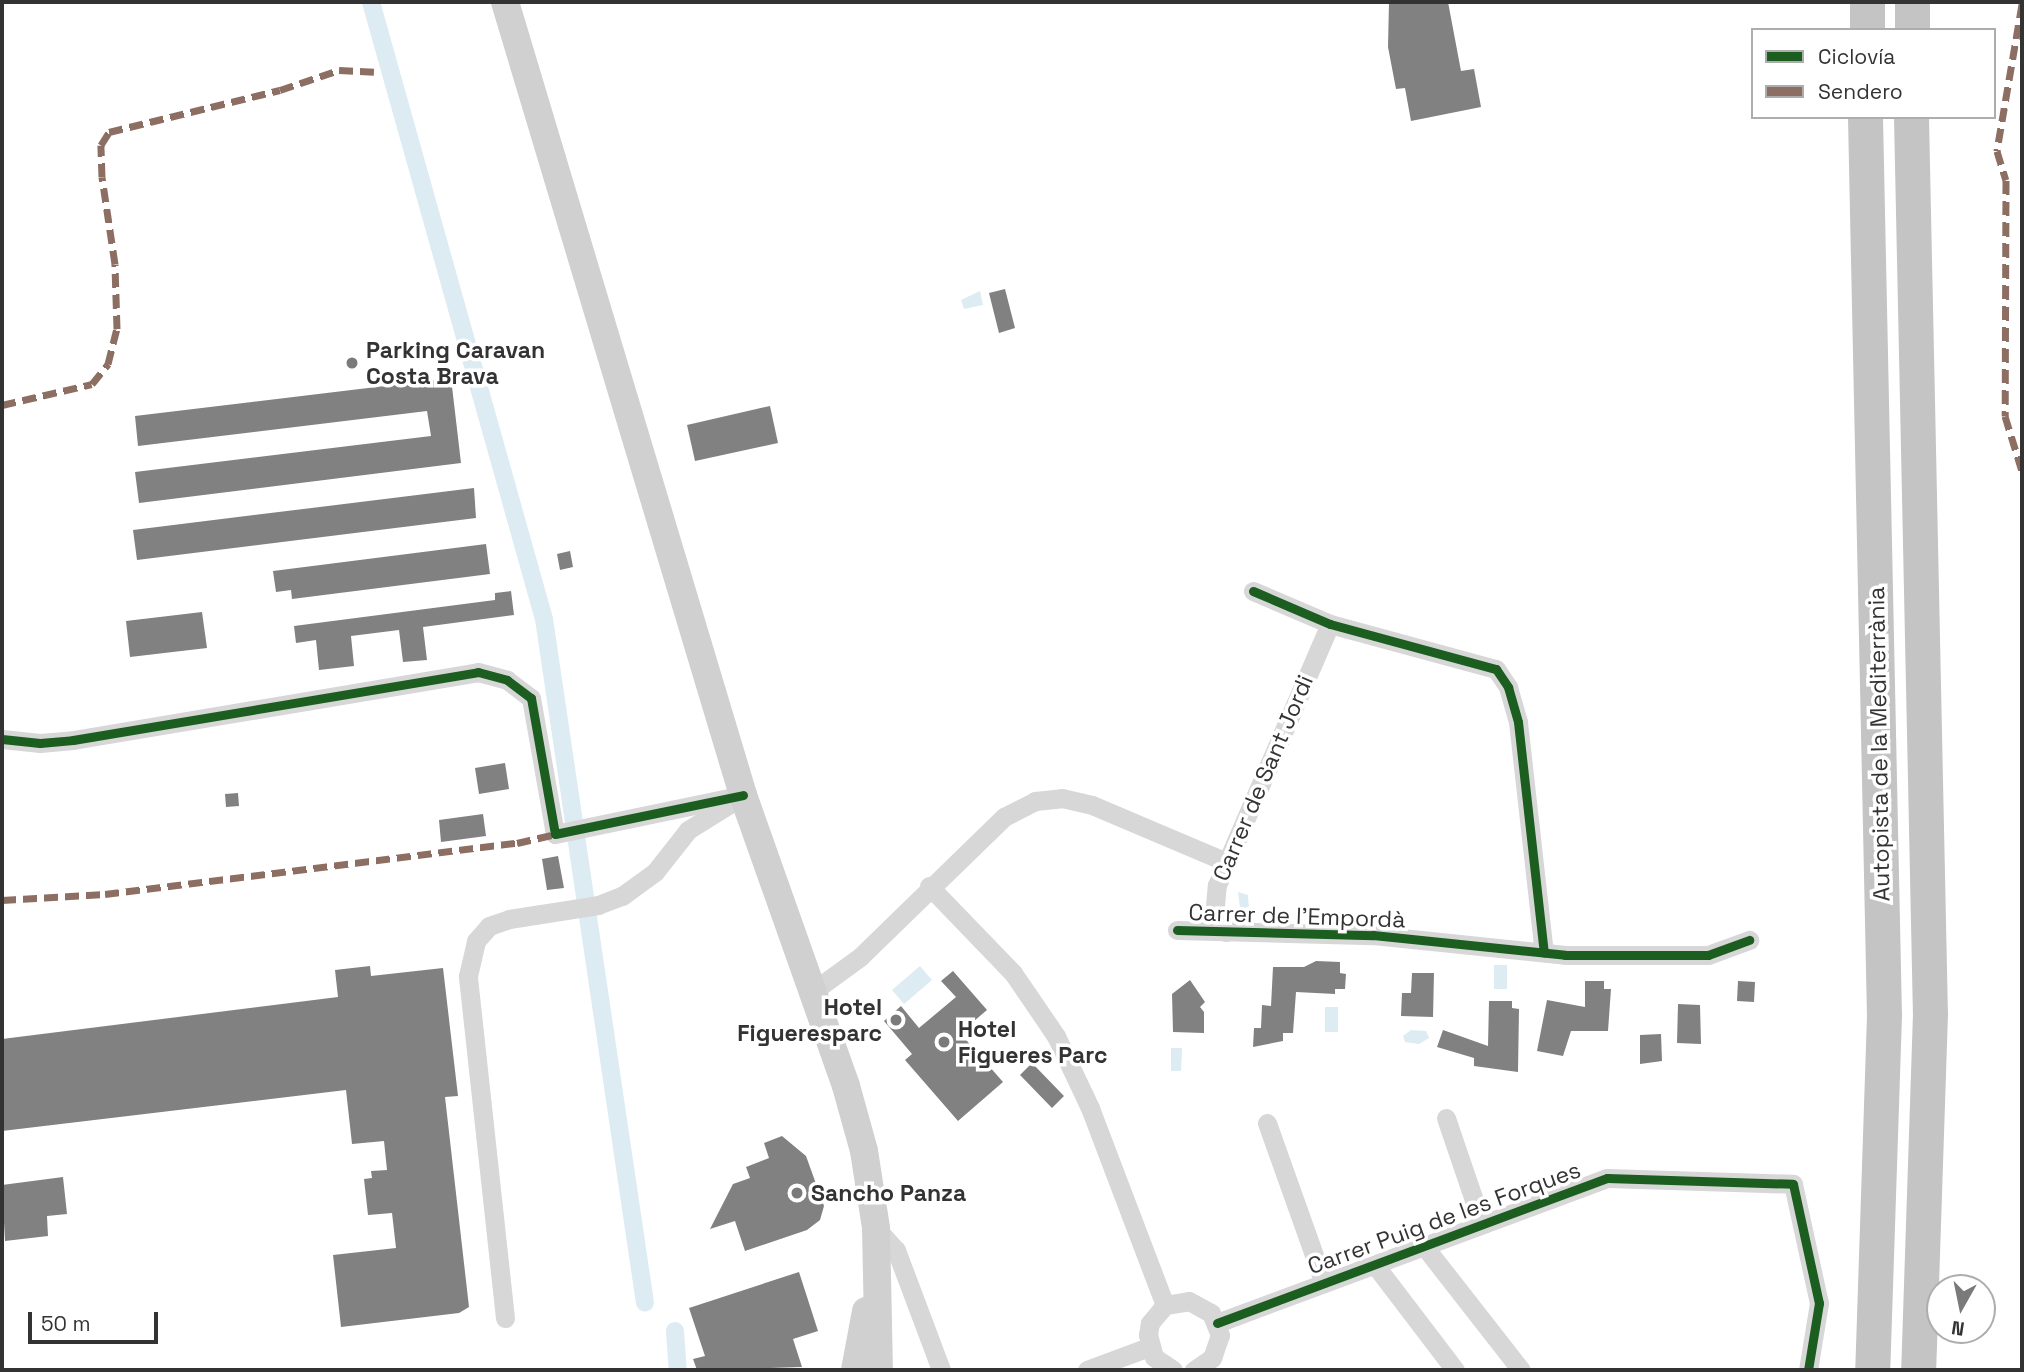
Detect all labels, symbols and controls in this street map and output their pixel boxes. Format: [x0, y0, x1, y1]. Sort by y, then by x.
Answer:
legend [1751, 28, 1996, 119]
text: Ciclovía [1818, 43, 1895, 70]
text: Sendero [1818, 78, 1903, 105]
place label: Parking Caravan Costa Brava [366, 336, 545, 390]
marker: Parking Caravan Costa Brava [344, 355, 360, 371]
street label: Autopista de la Mediterrània [1862, 586, 1896, 902]
street label: Carrer de Sant Jordi [1207, 671, 1319, 885]
street label: Carrer de l'Empordà [1188, 898, 1406, 934]
place label: Hotel Figueresparc [737, 993, 882, 1047]
marker: Hotel Figueresparc [888, 1012, 904, 1028]
place label: Hotel Figueres Parc [958, 1015, 1107, 1069]
marker: Hotel Figueres Parc [936, 1034, 952, 1050]
street label: Carrer Puig de les Forques [1304, 1156, 1584, 1280]
place label: Sancho Panza [811, 1179, 966, 1207]
marker: Sancho Panza [789, 1185, 805, 1201]
north arrow [1926, 1274, 1996, 1344]
scale bar [32, 1298, 161, 1342]
text: 50 m [41, 1310, 91, 1337]
text: N [1950, 1315, 1966, 1342]

